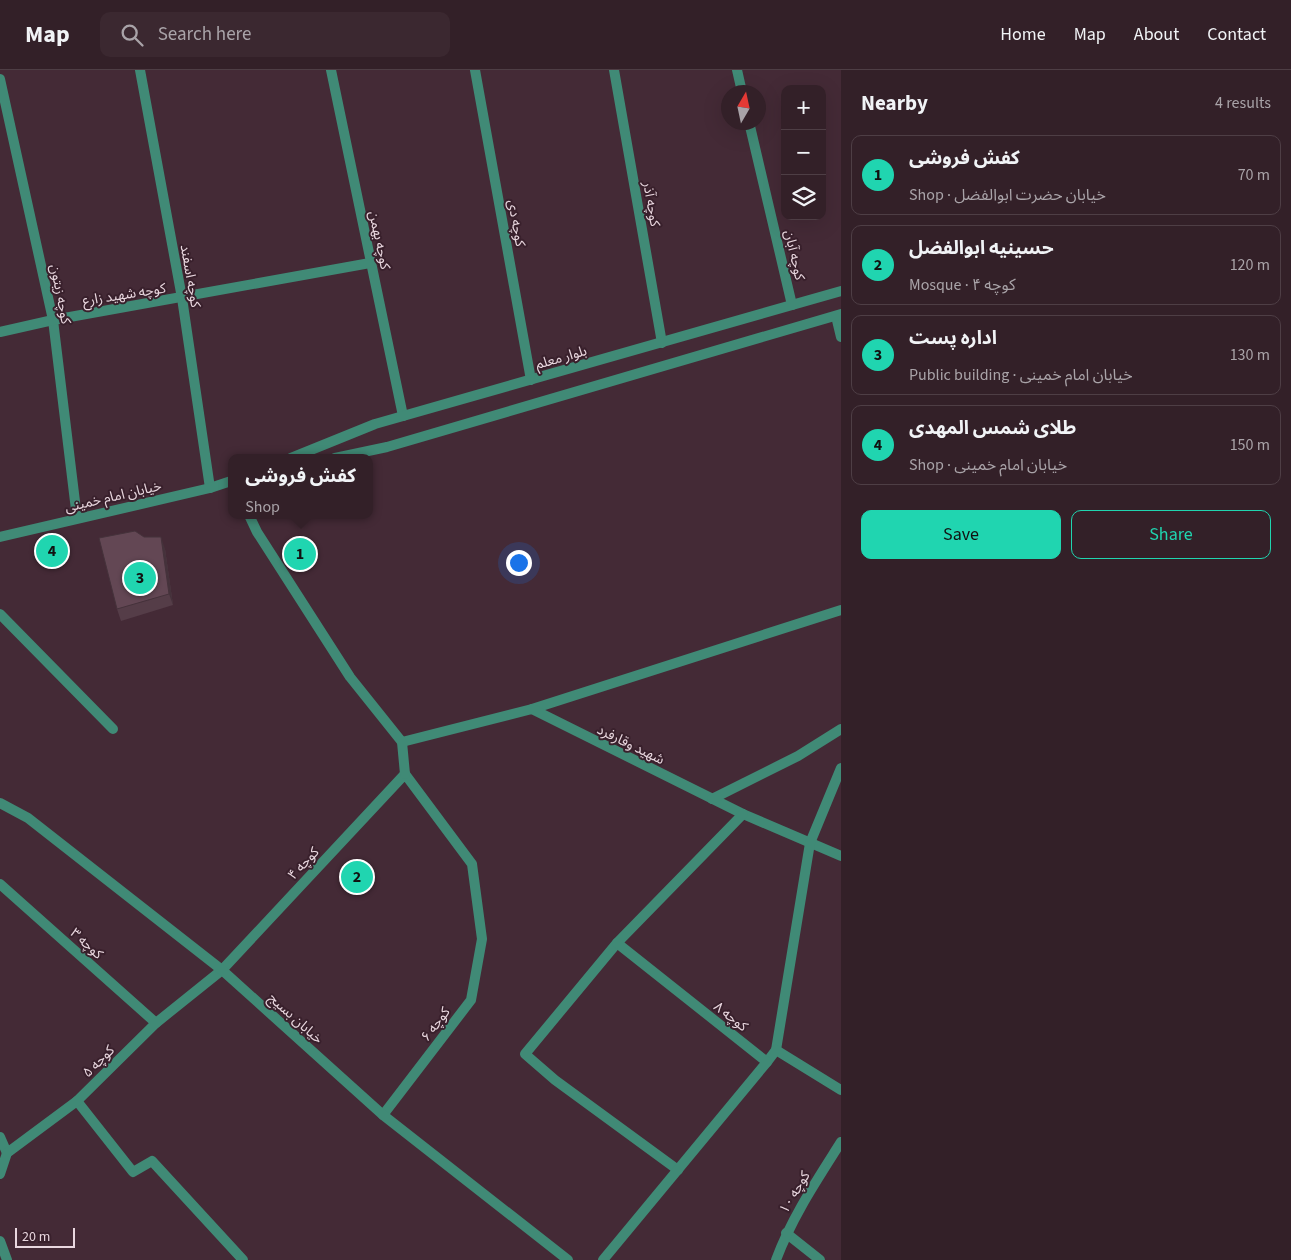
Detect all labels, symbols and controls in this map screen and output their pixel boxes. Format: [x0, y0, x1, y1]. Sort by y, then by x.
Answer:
search box [100, 12, 450, 57]
text: Map [25, 17, 70, 52]
icon: search [118, 21, 146, 49]
text: Search here [158, 21, 251, 48]
text: Home [1000, 22, 1046, 47]
text: Map [1074, 22, 1106, 47]
text: About [1134, 22, 1179, 47]
text: Contact [1207, 22, 1266, 47]
north arrow [721, 85, 766, 130]
map controls [781, 85, 826, 220]
button: + [781, 85, 826, 130]
text: Nearby [861, 88, 928, 118]
text: 4 results [1215, 92, 1271, 114]
button: − [781, 130, 826, 175]
text: کفش فروشی [909, 145, 1020, 172]
text: 1 [874, 164, 882, 186]
text: 70 m [1238, 164, 1270, 186]
button: layers [781, 175, 826, 220]
street label: کوچه آذر [637, 179, 665, 228]
text: Shop · خیابان حضرت ابوالفضل [909, 184, 1106, 206]
street label: کوچه دی [502, 198, 530, 249]
street label: کوچه بهمن [363, 209, 395, 272]
street label: کوچه آبان [779, 228, 810, 283]
text: حسینیه ابوالفضل [909, 235, 1054, 262]
street label: کوچه اسفند [175, 243, 205, 310]
text: 2 [874, 254, 882, 276]
text: 120 m [1230, 254, 1270, 276]
street label: کوچه زیتون [44, 263, 76, 326]
text: Mosque · کوچه ۴ [909, 274, 1016, 296]
street label: کوچه شهید زارع [81, 278, 167, 311]
text: اداره پست [909, 325, 997, 352]
street label: بلوار معلم [533, 341, 590, 375]
text: 3 [874, 344, 882, 366]
text: 130 m [1230, 344, 1270, 366]
text: Public building · خیابان امام خمینی [909, 364, 1133, 386]
text: طلای شمس المهدی [909, 415, 1076, 442]
text: 4 [874, 434, 882, 456]
text: 150 m [1230, 434, 1270, 456]
popup [228, 454, 373, 519]
text: Shop · خیابان امام خمینی [909, 454, 1067, 476]
text: کفش فروشی [245, 463, 356, 490]
street label: خیابان امام خمینی [63, 476, 164, 518]
text: Shop [245, 496, 280, 518]
button: Save [861, 510, 1061, 559]
button: Share [1071, 510, 1271, 559]
pin: 4 [36, 532, 68, 570]
pin: 1 [284, 535, 316, 573]
your location [506, 550, 532, 576]
pin: 3 [124, 559, 156, 597]
street label: شهید وقارفرد [593, 720, 668, 770]
street label: کوچه ۴ [283, 843, 324, 884]
pin: 2 [341, 858, 373, 896]
street label: کوچه ۳ [65, 924, 107, 964]
street label: خیابان بسیج [263, 989, 327, 1049]
street label: کوچه ۸ [709, 997, 752, 1037]
street label: کوچه ۶ [416, 1003, 455, 1046]
street label: کوچه ۵ [78, 1041, 119, 1082]
street label: کوچه ۱۰ [774, 1167, 815, 1217]
scale bar [15, 1225, 75, 1248]
text: 20 m [22, 1227, 50, 1247]

